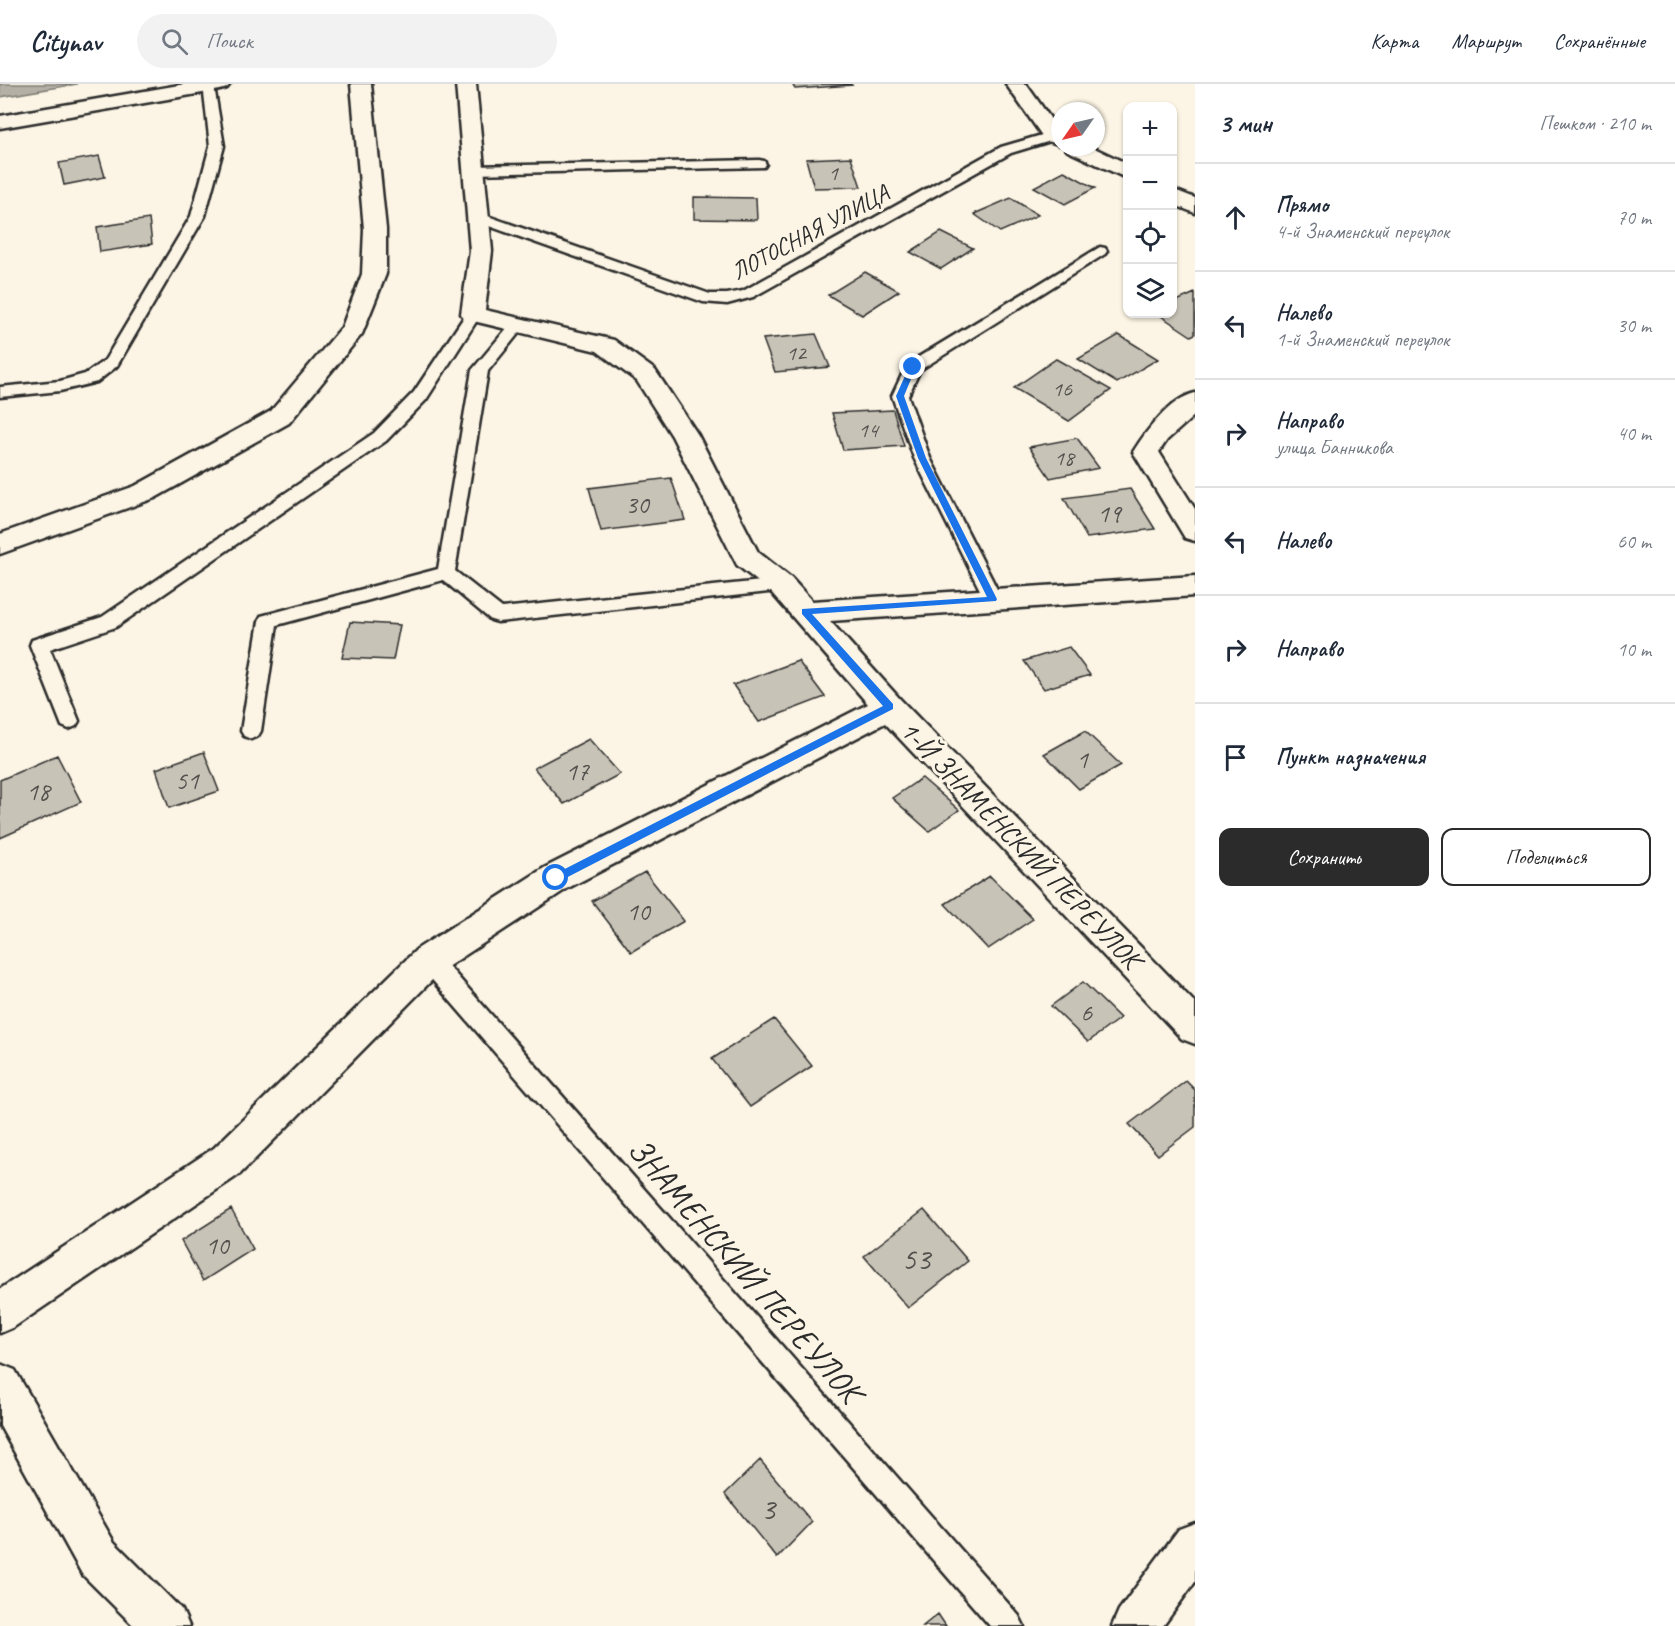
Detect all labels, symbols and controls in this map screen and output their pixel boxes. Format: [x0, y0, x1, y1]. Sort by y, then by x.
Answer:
search box [137, 14, 557, 68]
text: Citynav [30, 24, 101, 59]
icon: search [158, 25, 191, 58]
text: Поиск [206, 27, 253, 55]
text: Карта [1370, 28, 1419, 54]
text: Маршрут [1452, 28, 1521, 54]
text: Сохранённые [1554, 28, 1645, 54]
north arrow [1051, 102, 1105, 156]
map controls [1123, 102, 1177, 318]
button: + [1123, 102, 1177, 156]
text: 3 мин [1219, 107, 1272, 140]
text: Пешком · 210 m [1539, 111, 1651, 136]
button: − [1123, 156, 1177, 210]
house number: 1 [828, 159, 839, 187]
street label: ЛОТОСНАЯ УЛИЦА [726, 177, 895, 286]
text: Прямо [1276, 191, 1328, 219]
icon: ahead [1219, 201, 1252, 234]
text: 70 m [1617, 205, 1651, 230]
button: locate [1123, 210, 1177, 264]
text: 4-й Знаменский переулок [1276, 219, 1449, 244]
button: layers [1123, 264, 1177, 318]
text: Налево [1276, 299, 1332, 327]
icon: left [1219, 309, 1252, 342]
text: 30 m [1617, 313, 1651, 338]
text: 1-й Знаменский переулок [1276, 327, 1449, 352]
house number: 12 [786, 339, 808, 367]
route end [899, 353, 925, 379]
house number: 16 [1052, 375, 1073, 403]
text: Направо [1276, 407, 1343, 435]
house number: 14 [858, 416, 880, 444]
icon: right [1219, 417, 1252, 450]
text: 40 m [1617, 421, 1651, 446]
text: улица Банникова [1276, 435, 1393, 460]
house number: 18 [1054, 444, 1076, 472]
house number: 30 [625, 488, 651, 521]
house number: 19 [1097, 497, 1123, 530]
icon: left [1219, 525, 1252, 558]
text: Налево [1276, 527, 1332, 555]
text: 60 m [1617, 529, 1651, 554]
icon: right [1219, 633, 1252, 666]
text: Направо [1276, 635, 1343, 663]
text: 10 m [1617, 637, 1651, 662]
street label: 1-Й ЗНАМЕНСКИЙ ПЕРЕУЛОК [893, 712, 1153, 980]
icon: arrive [1219, 741, 1252, 774]
house number: 1 [1076, 743, 1089, 776]
text: Пункт назначения [1276, 743, 1425, 771]
house number: 17 [565, 755, 590, 788]
house number: 51 [175, 764, 200, 797]
house number: 18 [26, 775, 52, 808]
button: Сохранить [1219, 828, 1429, 886]
button: Поделиться [1441, 828, 1651, 886]
route start [542, 864, 568, 890]
house number: 10 [626, 895, 652, 928]
house number: 6 [1080, 996, 1093, 1029]
street label: ЗНАМЕНСКИЙ ПЕРЕУЛОК [619, 1129, 876, 1416]
house number: 10 [205, 1229, 231, 1262]
house number: 53 [902, 1238, 933, 1279]
house number: 3 [761, 1488, 778, 1529]

